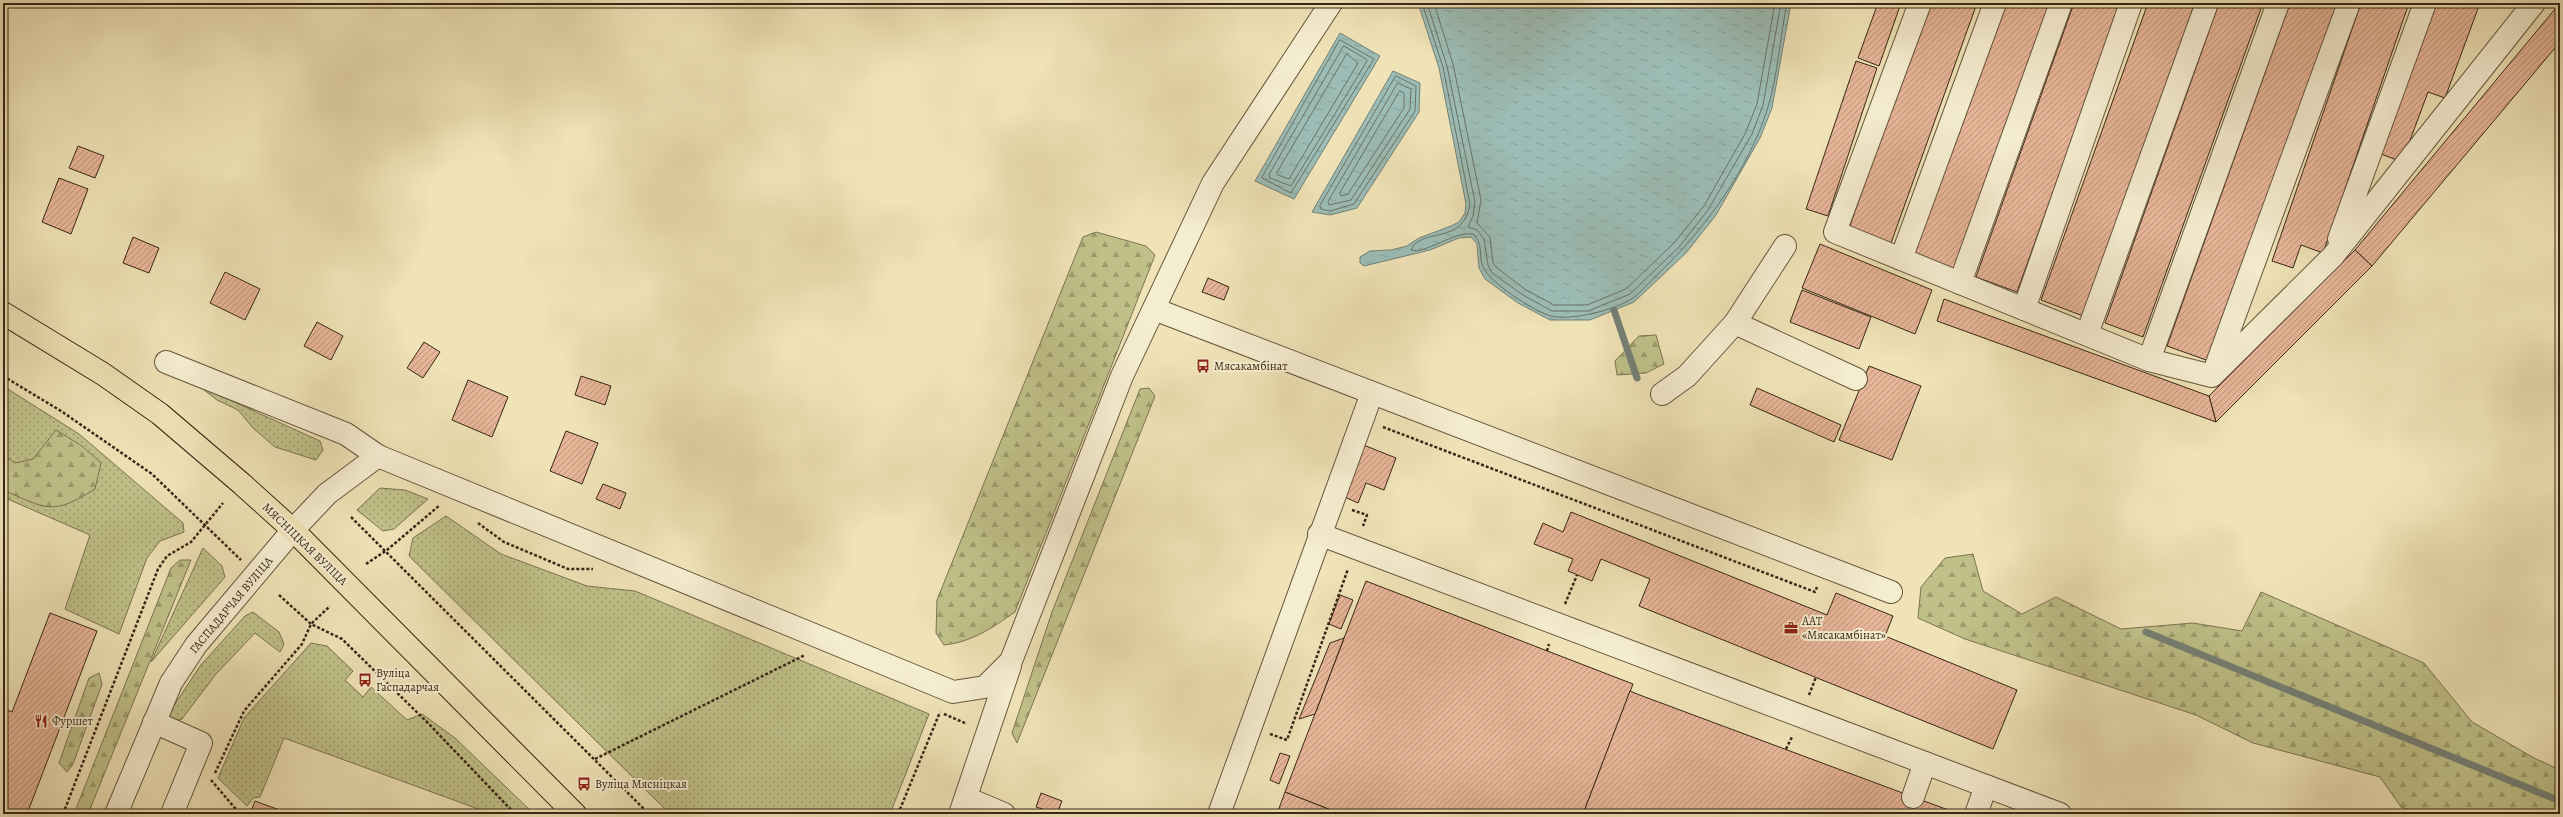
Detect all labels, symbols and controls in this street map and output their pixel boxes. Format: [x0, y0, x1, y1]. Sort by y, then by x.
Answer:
bus stop icon: Мясакамбінат [1195, 358, 1211, 374]
place label: Мясакамбінат [1214, 358, 1288, 374]
street label: МЯСНІЦКАЯ ВУЛІЦА [259, 499, 352, 590]
street label: ГАСПАДАРЧАЯ ВУЛІЦА [186, 552, 277, 657]
place label: ААТ «Мясакамбінат» [1801, 613, 1886, 643]
office icon: ААТ «Мясакамбінат» [1783, 620, 1799, 636]
place label: Вуліца Гаспадарчая [376, 665, 439, 695]
bus stop icon: Вуліца Гаспадарчая [357, 672, 373, 688]
restaurant icon: Фуршет [33, 713, 49, 729]
place label: Фуршет [52, 713, 93, 729]
bus stop icon: Вуліца Мясніцкая [576, 776, 592, 792]
place label: Вуліца Мясніцкая [595, 776, 687, 792]

